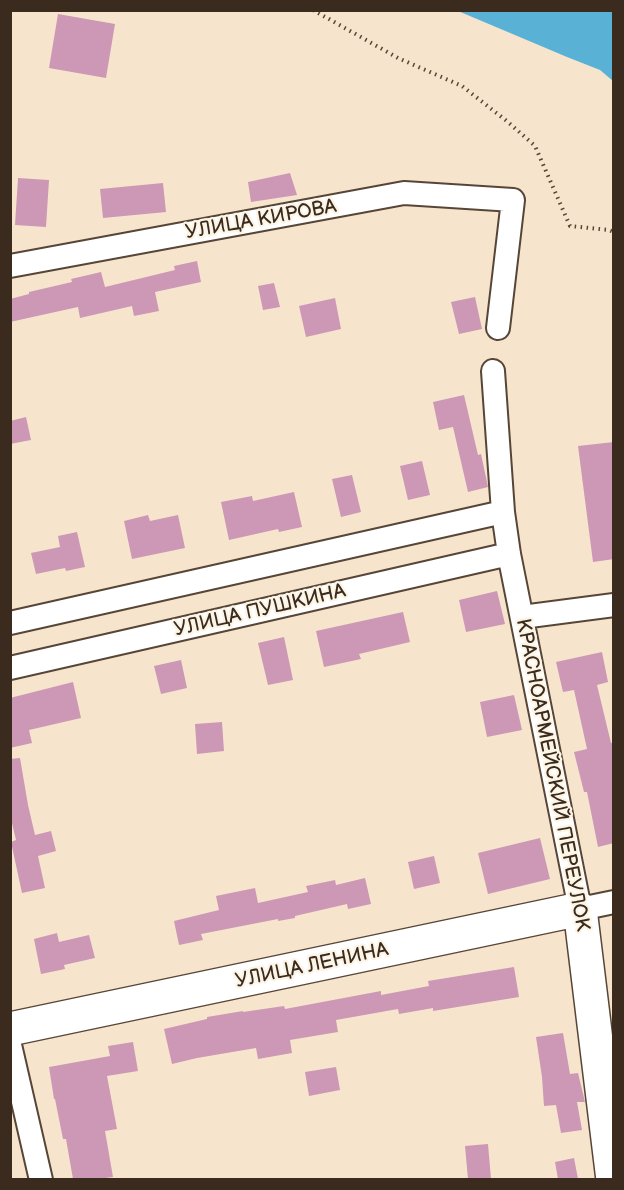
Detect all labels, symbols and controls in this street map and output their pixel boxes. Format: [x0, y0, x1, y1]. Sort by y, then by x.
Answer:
street label: УЛИЦА КИРОВА [184, 195, 338, 245]
street label: УЛИЦА ПУШКИНА [172, 580, 348, 642]
street label: КРАСНОАРМЕЙСКИЙ ПЕРЕУЛОК [510, 617, 594, 933]
street label: УЛИЦА ЛЕНИНА [233, 938, 391, 994]

